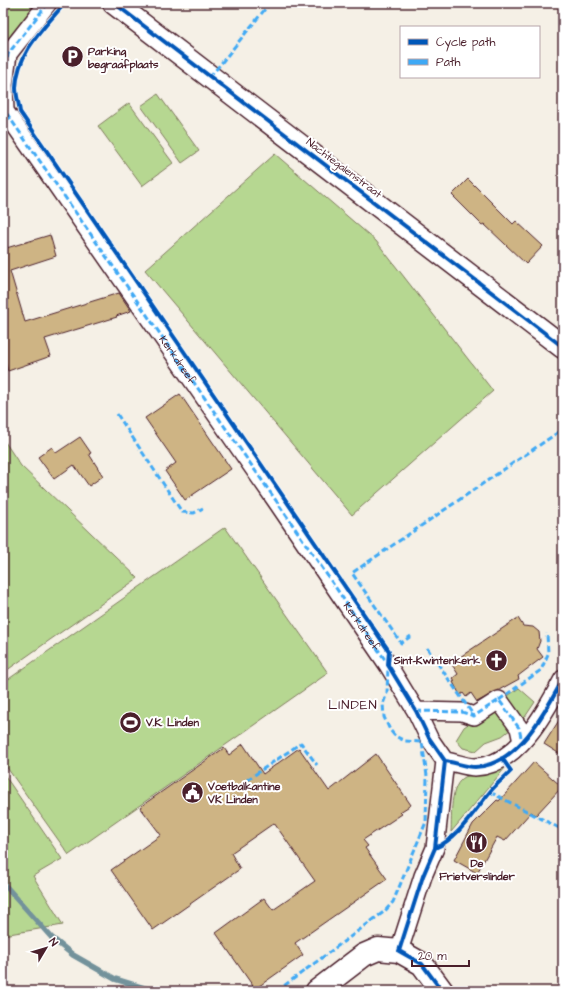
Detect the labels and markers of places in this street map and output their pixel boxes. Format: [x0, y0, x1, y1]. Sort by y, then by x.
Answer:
parking icon: Parking begraafplaats [60, 44, 86, 70]
place label: Parking begraafplaats [88, 44, 159, 74]
church icon: Sint-Kwintenkerk [483, 647, 509, 673]
place label: Sint-Kwintenkerk [393, 653, 480, 668]
sports icon: V.K. Linden [118, 709, 144, 735]
place label: V.K. Linden [145, 715, 199, 730]
public building icon: Voetbalkantine VK Linden [179, 779, 205, 805]
place label: Voetbalkantine VK Linden [207, 779, 280, 807]
restaurant icon: De Frietverslinder [464, 830, 490, 856]
place label: De Frietverslinder [439, 856, 516, 884]

